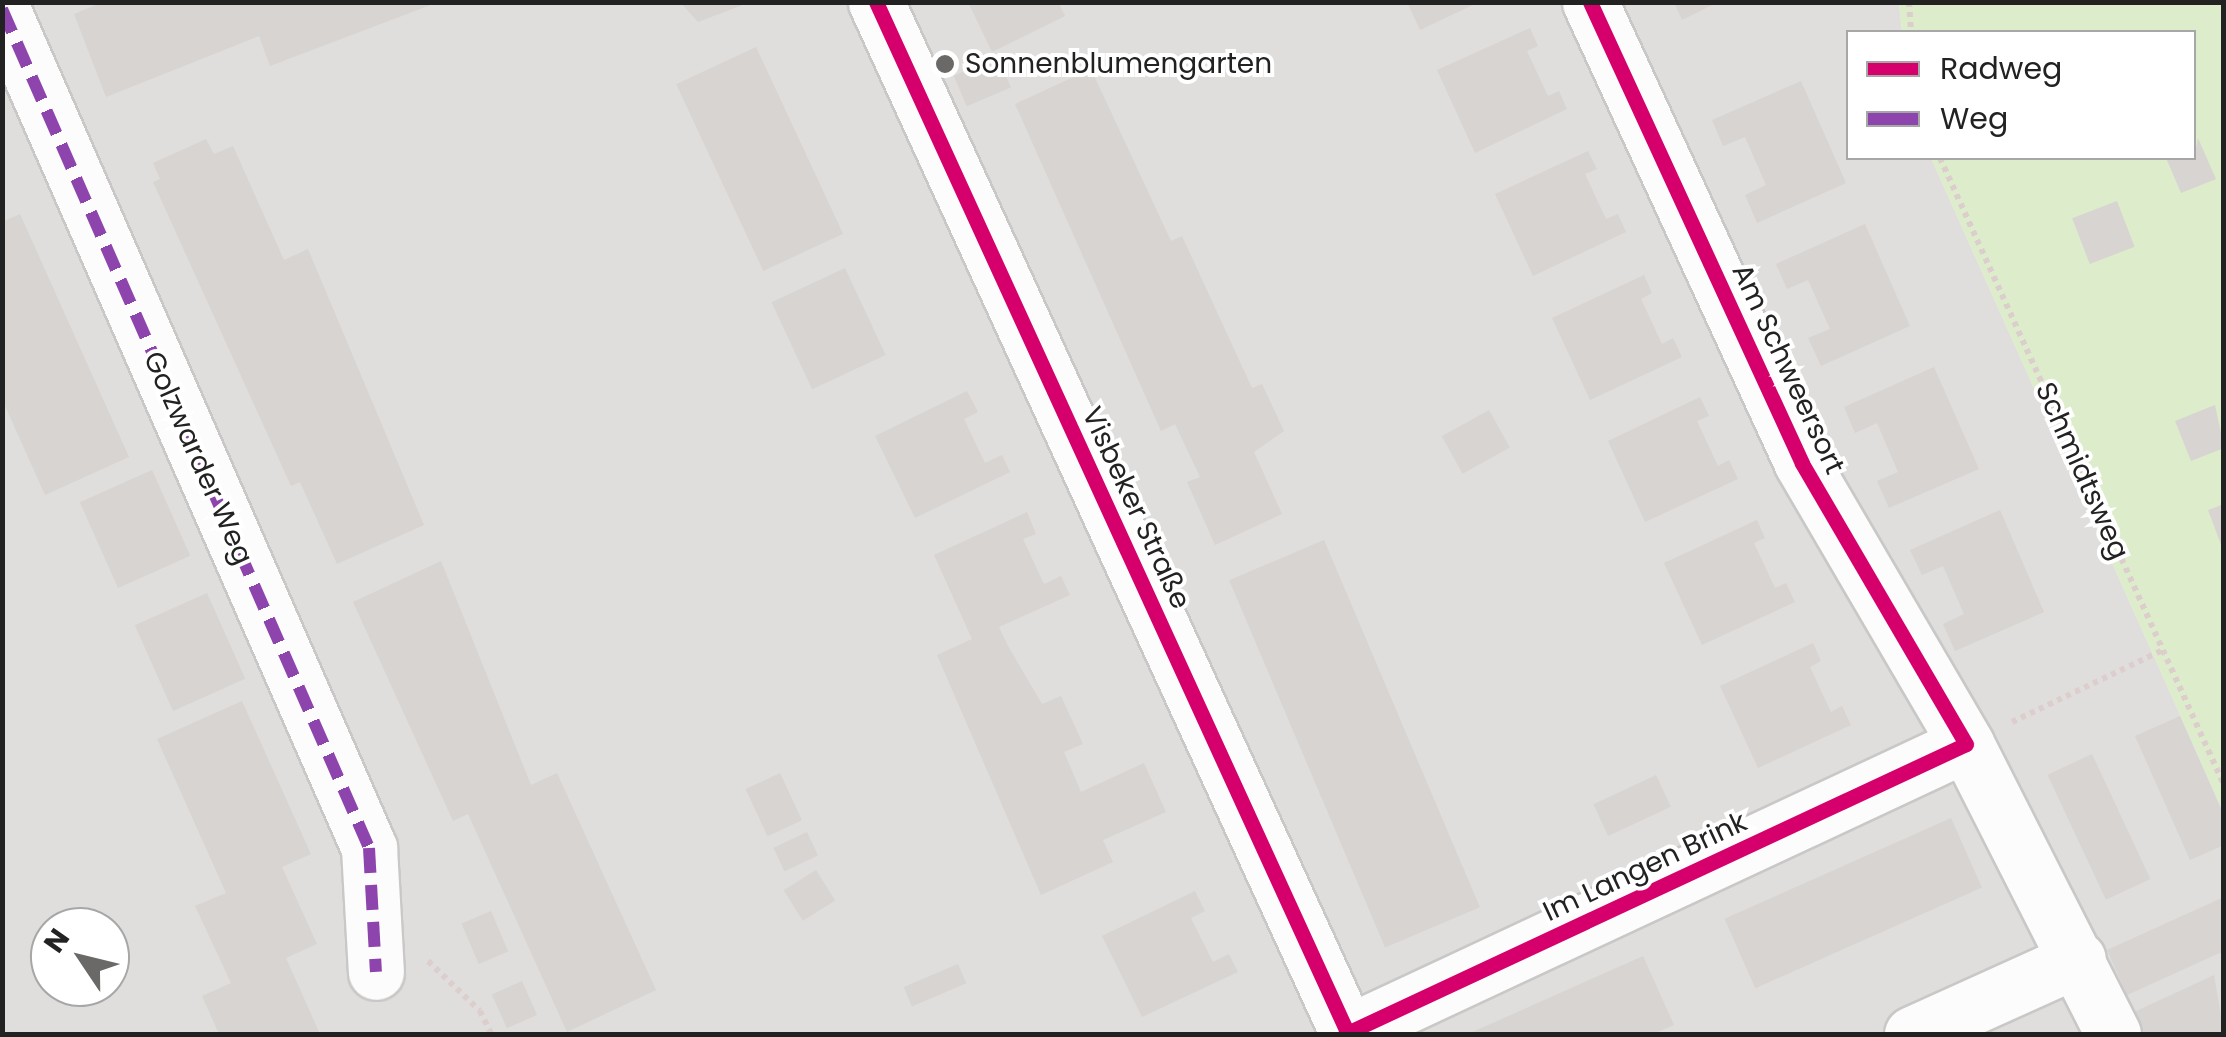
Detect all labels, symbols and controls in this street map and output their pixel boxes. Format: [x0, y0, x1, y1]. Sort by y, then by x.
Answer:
legend [1846, 30, 2196, 160]
place label: Sonnenblumengarten [965, 47, 1272, 81]
text: Radweg [1940, 47, 2062, 90]
marker: Sonnenblumengarten [934, 53, 956, 75]
text: Weg [1940, 97, 2008, 140]
street label: Am Schweersort [1725, 259, 1851, 479]
street label: Golzwarder Weg [136, 346, 260, 570]
street label: Schmidtsweg [2028, 377, 2136, 565]
street label: Visbeker Straße [1075, 402, 1197, 614]
street label: Im Langen Brink [1538, 805, 1752, 929]
north arrow [30, 907, 130, 1007]
text: N [35, 921, 79, 960]

